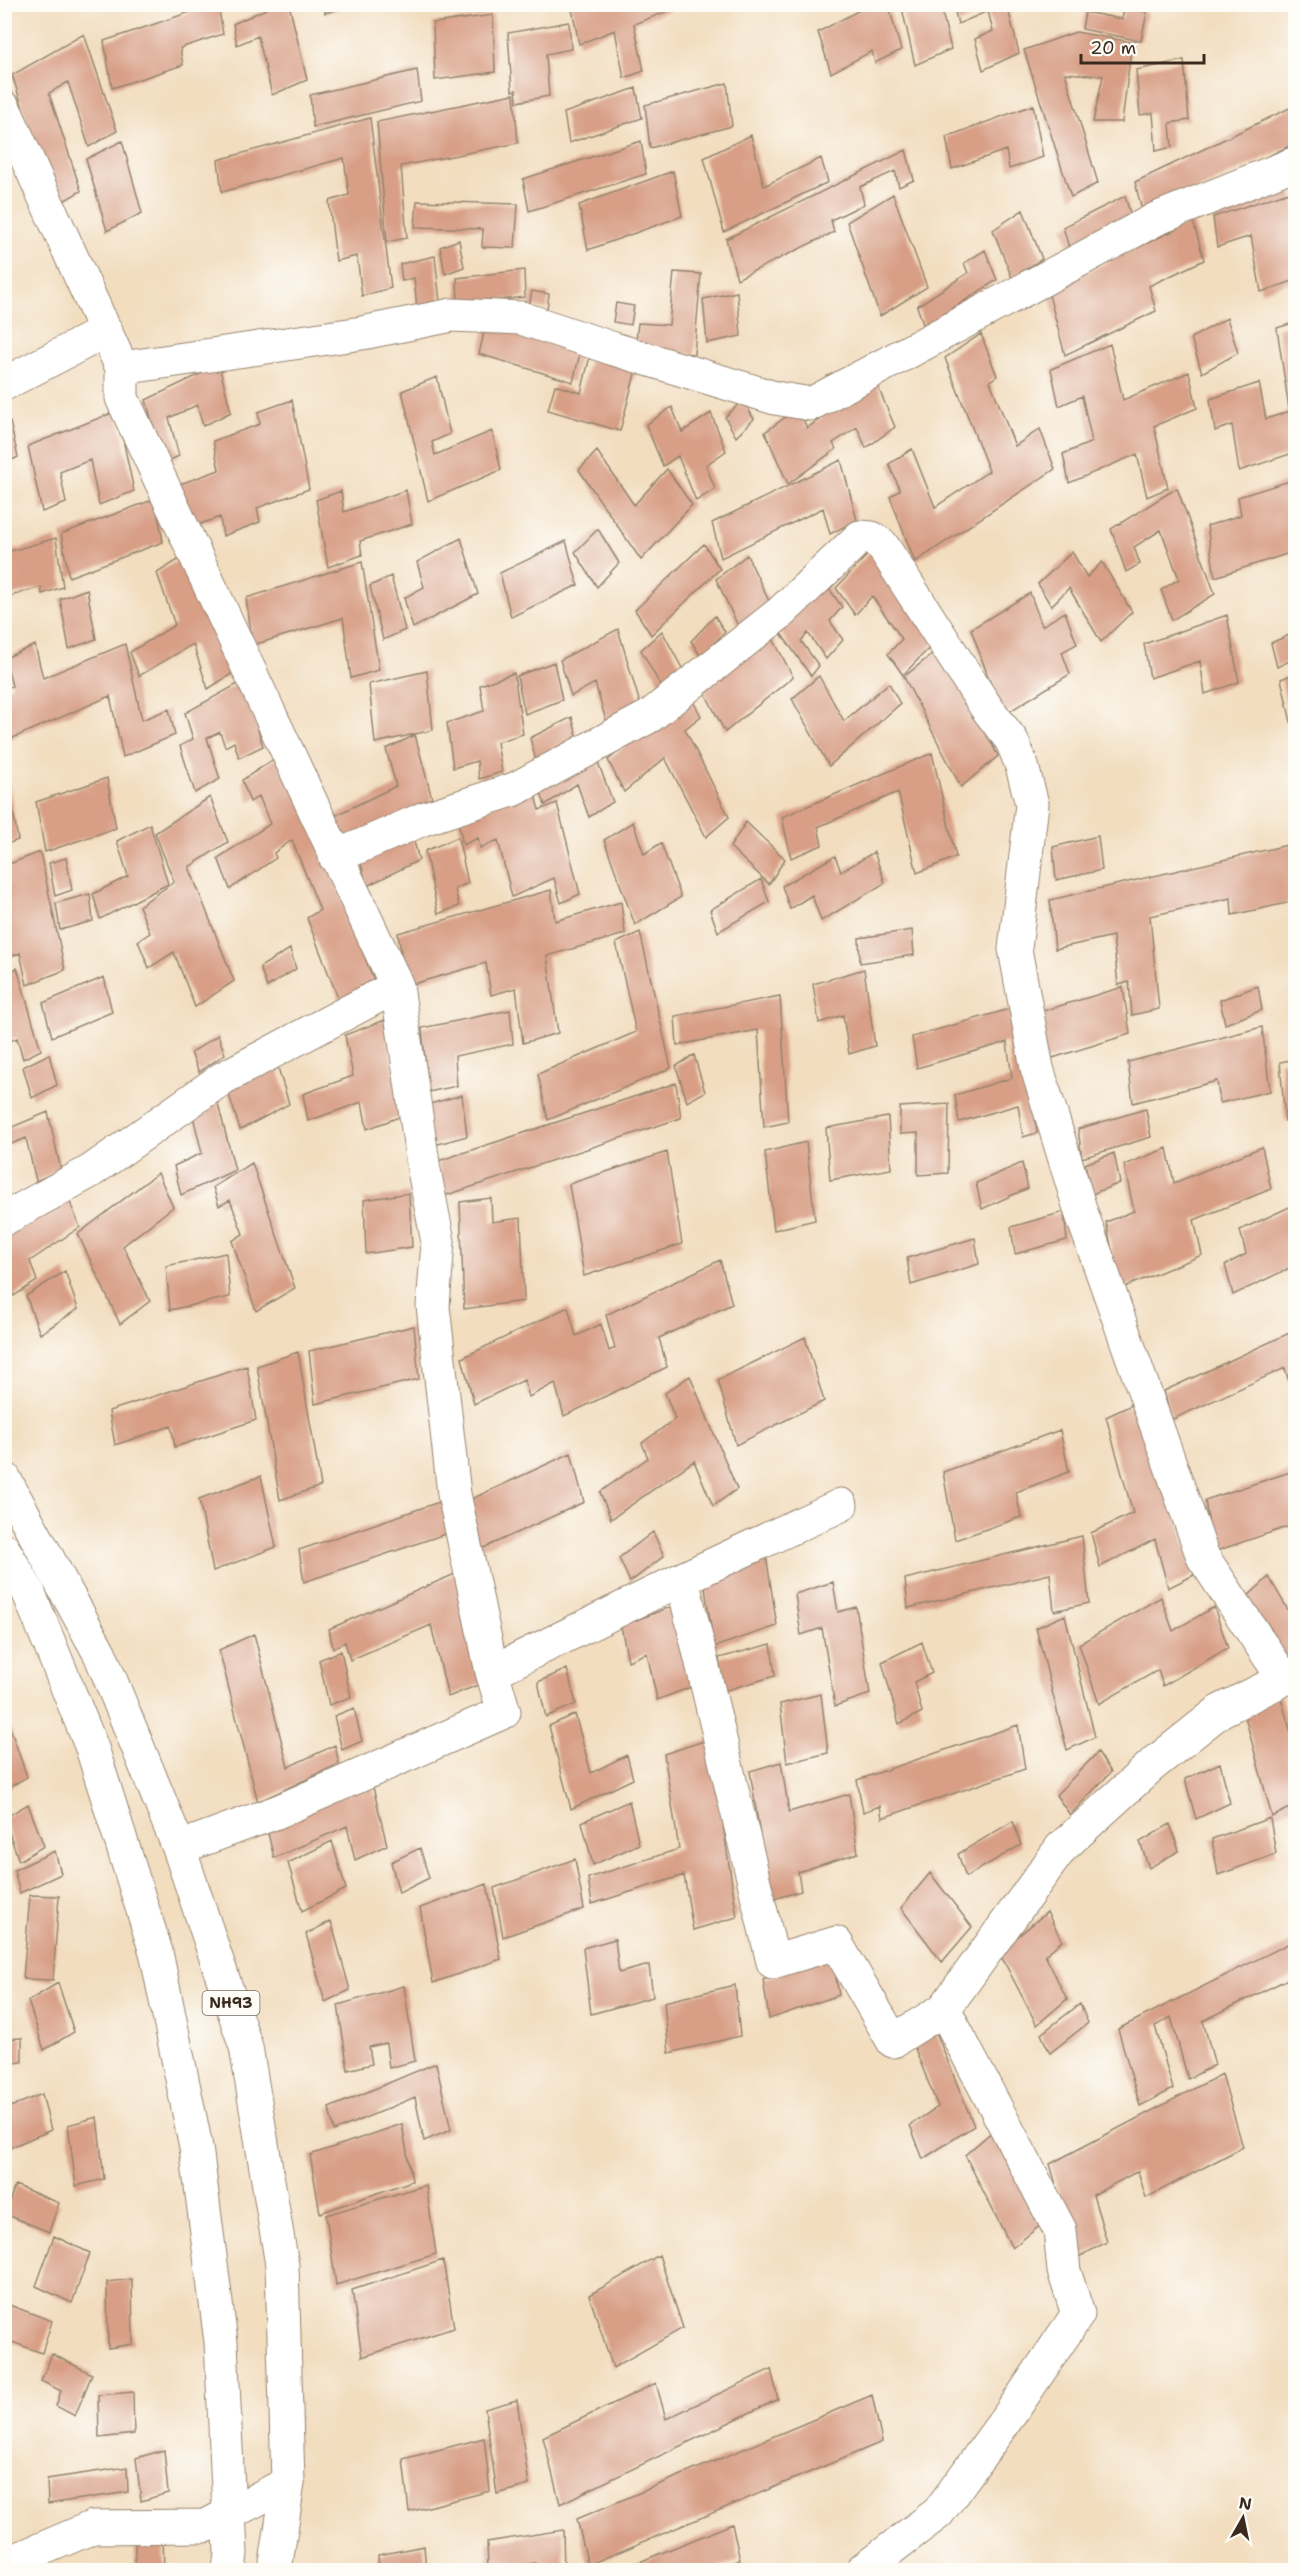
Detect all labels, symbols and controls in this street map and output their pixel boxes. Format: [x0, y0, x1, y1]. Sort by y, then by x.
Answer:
scale bar [1081, 27, 1204, 65]
text: 20 m [1090, 36, 1136, 60]
road number: NH93 [202, 1991, 260, 2015]
north arrow [1213, 2488, 1273, 2548]
text: N [1237, 2492, 1253, 2515]

